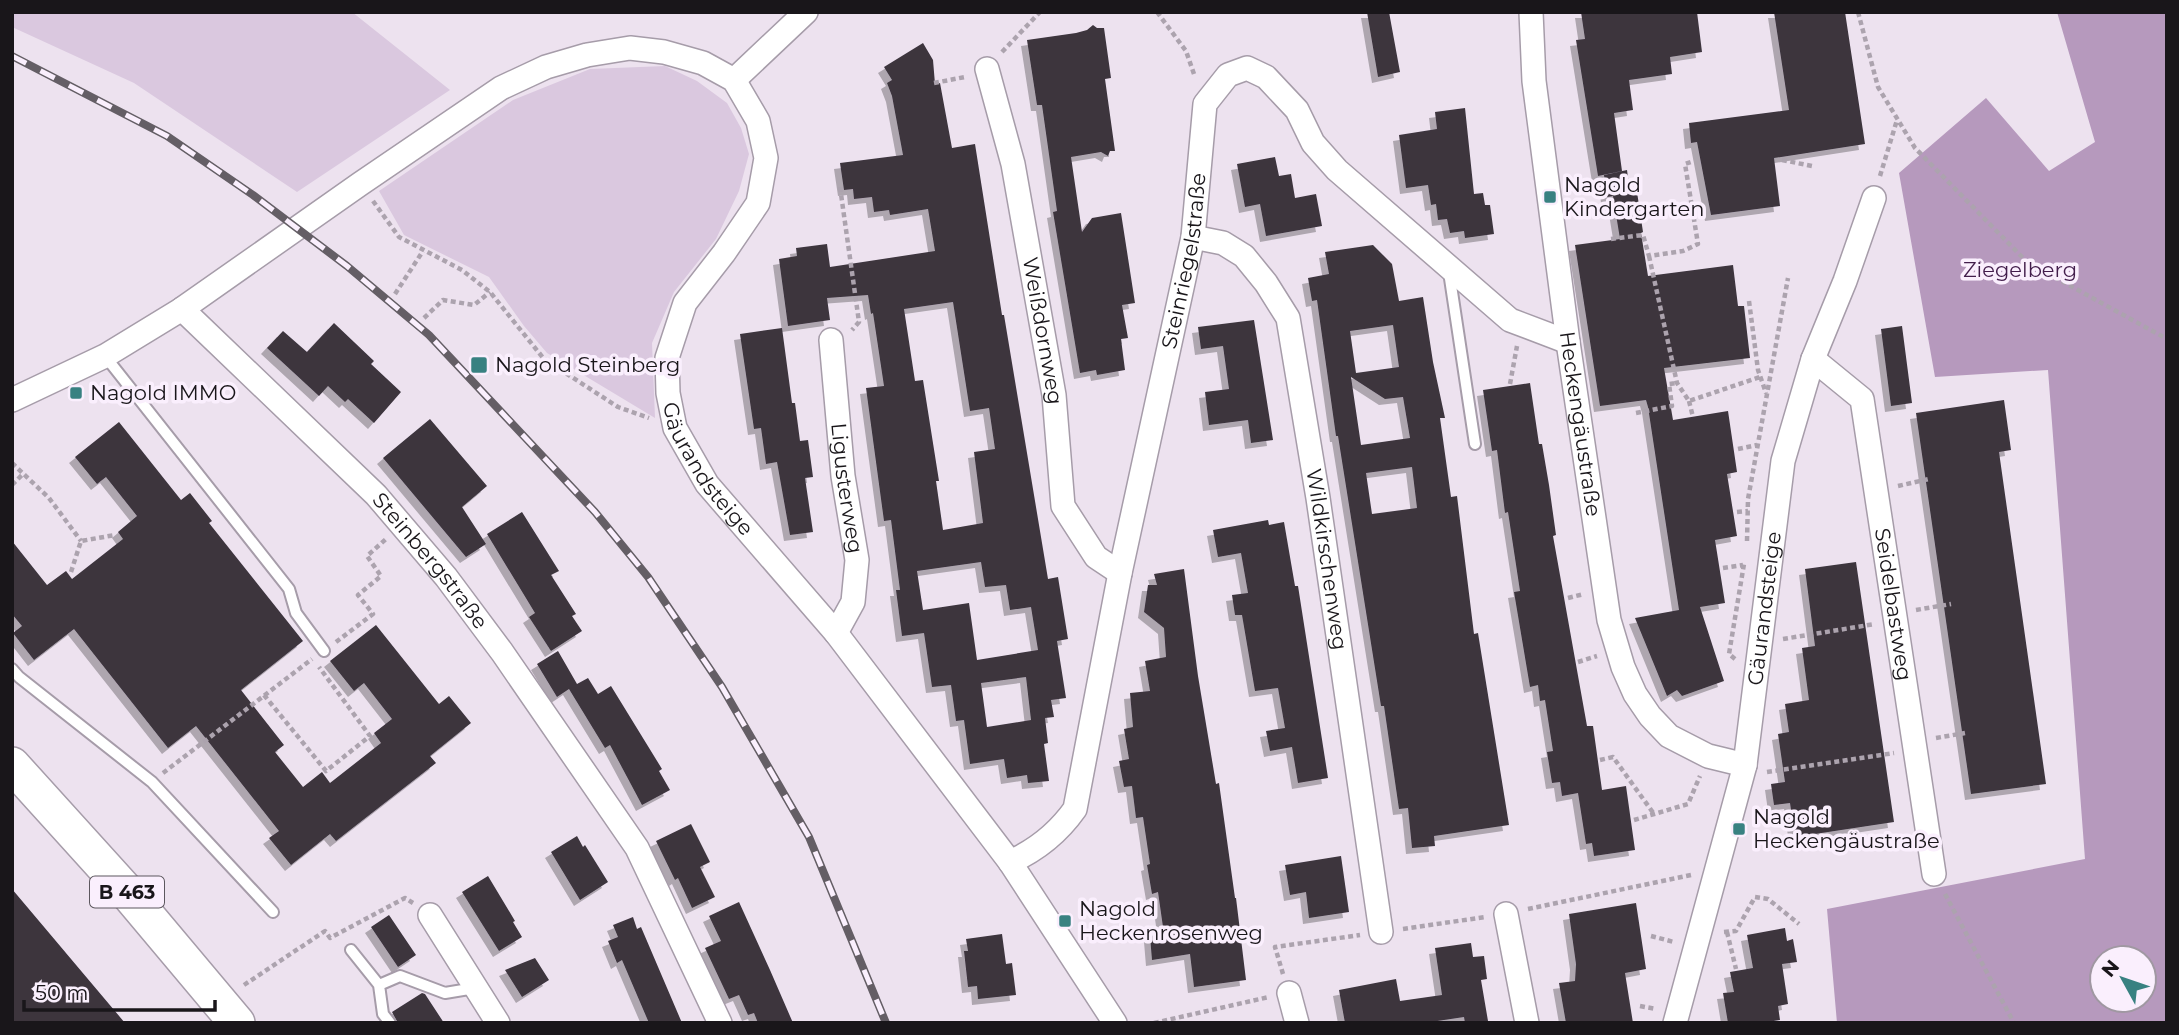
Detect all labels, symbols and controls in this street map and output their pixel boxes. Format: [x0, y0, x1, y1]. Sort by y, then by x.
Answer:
street label: Steinriegelstraße [1156, 172, 1211, 351]
place label: Nagold Kindergarten [1564, 172, 1704, 221]
marker: Nagold Kindergarten [1542, 189, 1558, 205]
street label: Weißdornweg [1018, 255, 1068, 406]
park label: Ziegelberg [1963, 257, 2077, 282]
street label: Heckengäustraße [1555, 330, 1607, 518]
place label: Nagold Steinberg [495, 352, 680, 377]
marker: Nagold Steinberg [469, 355, 489, 375]
place label: Nagold IMMO [90, 380, 236, 405]
marker: Nagold IMMO [68, 385, 84, 401]
street label: Gäurandsteige [658, 400, 759, 540]
street label: Ligusterweg [826, 422, 869, 555]
street label: Wildkirschenweg [1301, 467, 1353, 652]
street label: Steinbergstraße [367, 487, 493, 634]
street label: Seidelbastweg [1870, 526, 1918, 682]
street label: Gäurandsteige [1742, 530, 1786, 687]
place label: Nagold Heckengäustraße [1753, 804, 1940, 853]
marker: Nagold Heckengäustraße [1731, 821, 1747, 837]
road number: B 463 [90, 876, 164, 908]
place label: Nagold Heckenrosenweg [1079, 896, 1263, 945]
marker: Nagold Heckenrosenweg [1057, 913, 1073, 929]
north arrow [2088, 944, 2158, 1014]
text: N [2097, 955, 2124, 982]
scale bar [24, 968, 215, 1012]
text: 50 m [35, 980, 89, 1005]

